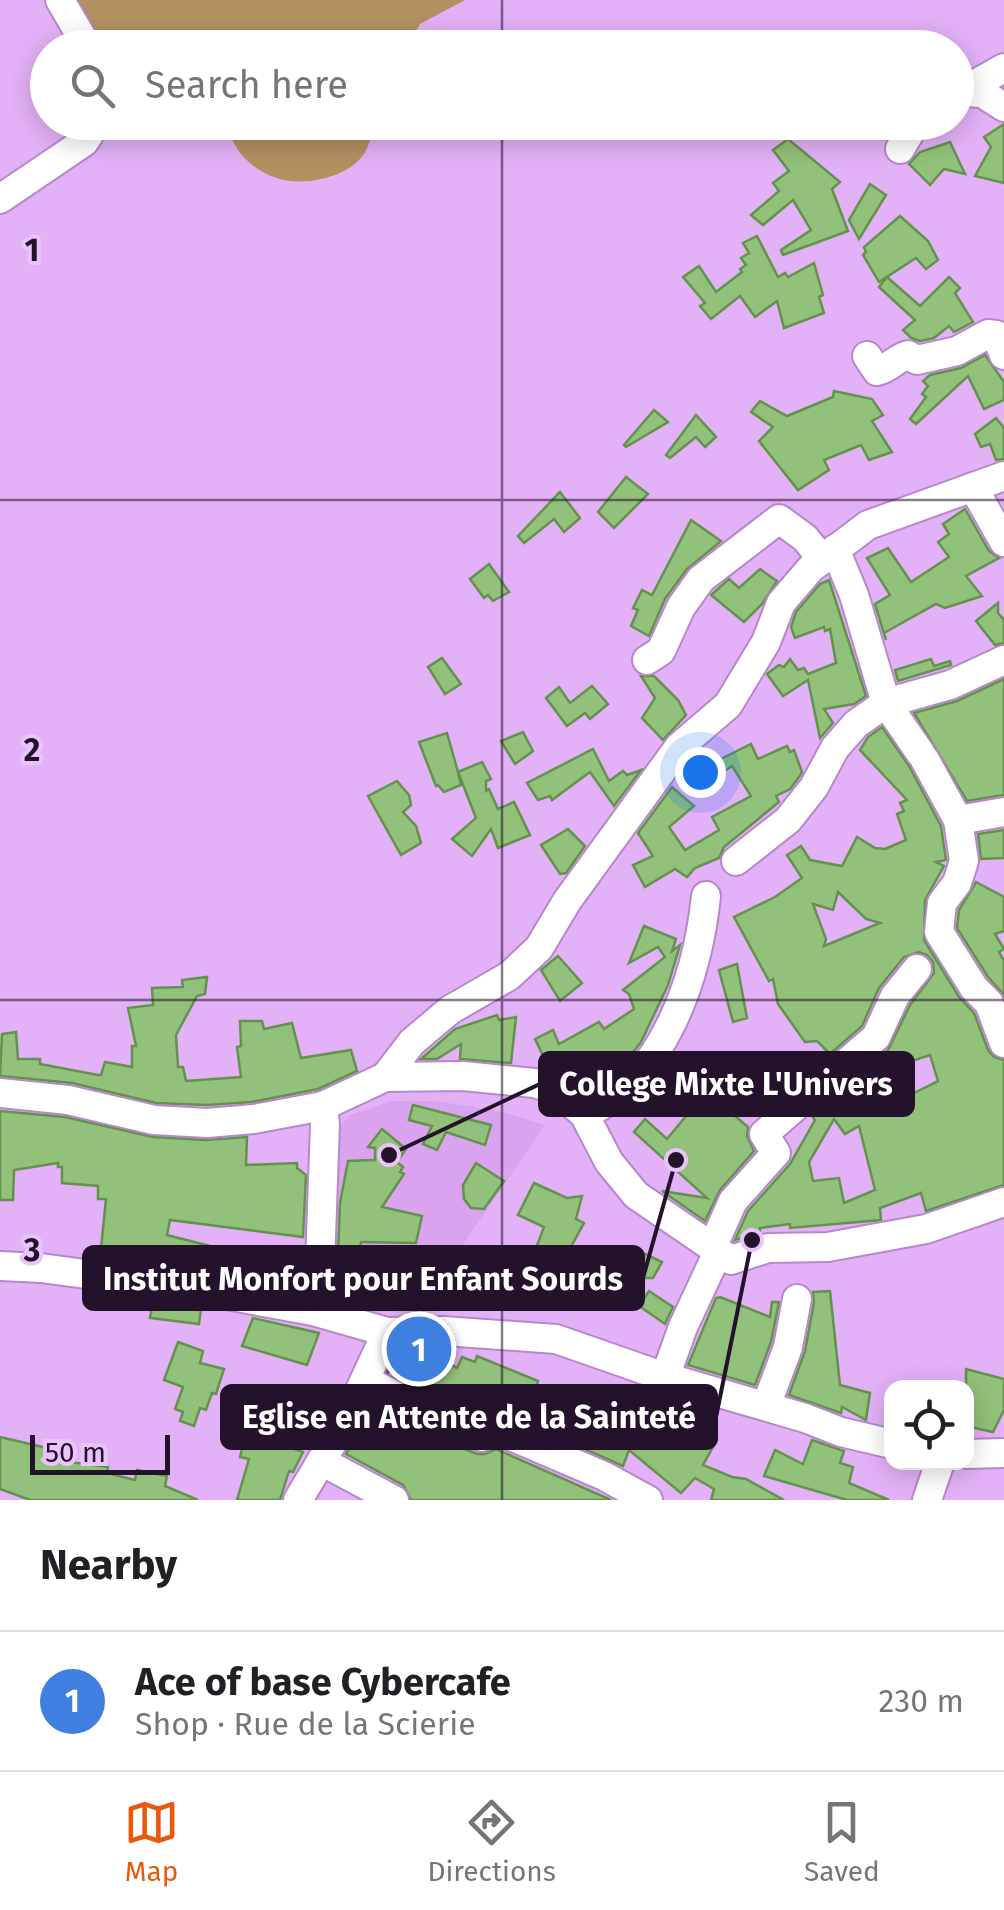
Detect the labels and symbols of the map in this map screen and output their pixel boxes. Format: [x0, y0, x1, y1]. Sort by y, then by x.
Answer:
text: 1 [25, 231, 39, 269]
text: 2 [24, 731, 40, 769]
your location [675, 747, 726, 798]
callout: College Mixte L'Univers [540, 1053, 913, 1115]
text: College Mixte L'Univers [559, 1065, 893, 1103]
text: 3 [23, 1231, 40, 1269]
callout: Institut Monfort pour Enfant Sourds [84, 1247, 643, 1309]
text: Institut Monfort pour Enfant Sourds [103, 1260, 623, 1298]
pin: 1 [386, 1312, 452, 1386]
callout: Eglise en Attente de la Sainteté [222, 1386, 716, 1448]
text: Eglise en Attente de la Sainteté [242, 1398, 696, 1436]
scale bar [30, 1430, 170, 1474]

